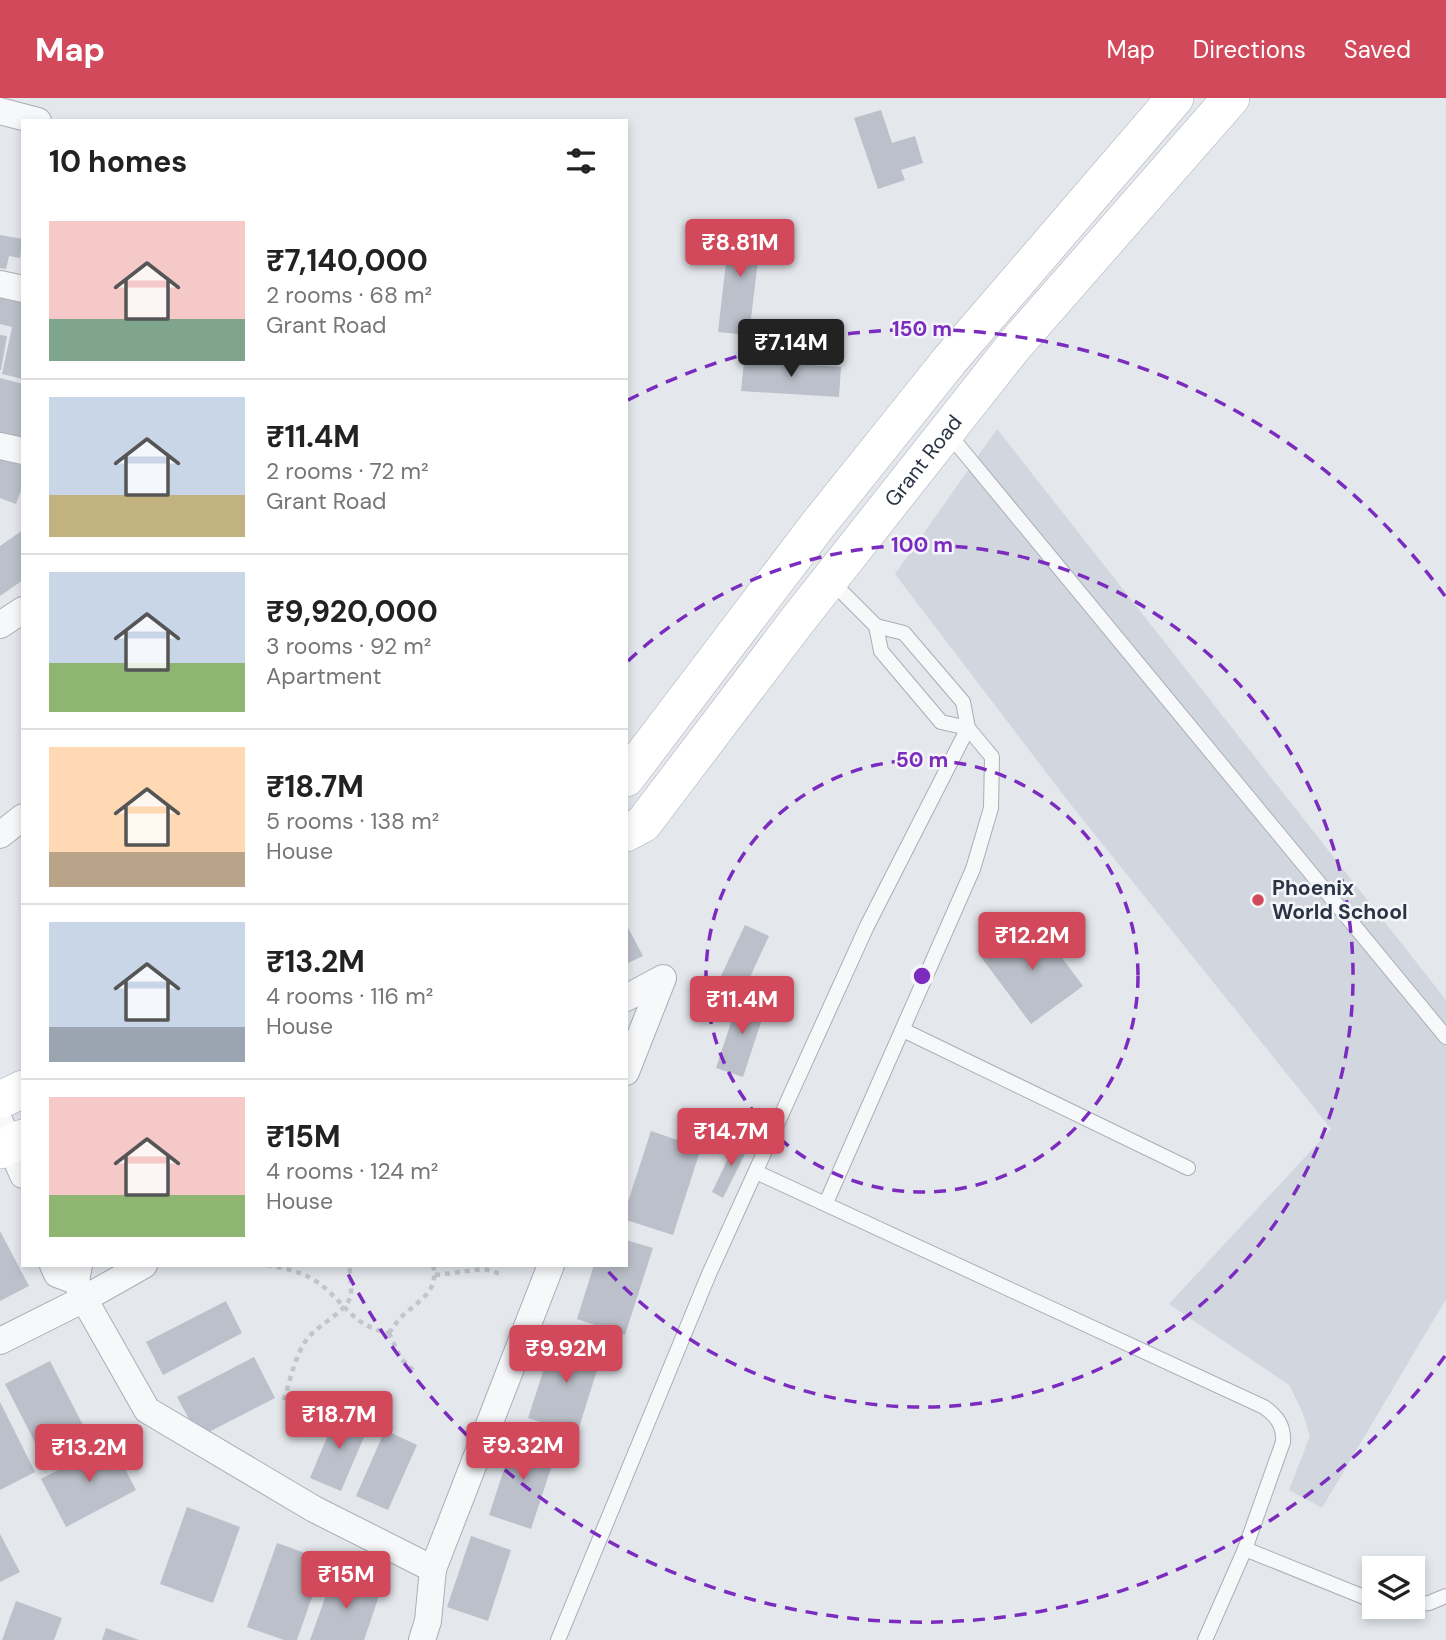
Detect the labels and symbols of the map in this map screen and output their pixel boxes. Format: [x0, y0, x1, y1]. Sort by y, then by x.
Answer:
pin: ₹8.81M [683, 220, 797, 279]
text: 150 m [892, 315, 952, 343]
pin: ₹7.14M [734, 320, 848, 379]
street label: Grant Road [878, 409, 968, 513]
text: 100 m [891, 531, 953, 559]
text: 50 m [896, 746, 948, 774]
place label: Phoenix World School [1272, 874, 1408, 926]
marker: Phoenix World School [1250, 892, 1266, 908]
pin: ₹12.2M [975, 912, 1089, 972]
centre of rings [910, 964, 934, 988]
pin: ₹11.4M [685, 976, 799, 1036]
pin: ₹14.7M [674, 1108, 788, 1168]
pin: ₹9.92M [509, 1326, 623, 1385]
pin: ₹18.7M [282, 1392, 396, 1451]
pin: ₹9.32M [466, 1422, 580, 1482]
pin: ₹13.2M [32, 1424, 146, 1484]
pin: ₹15M [305, 1552, 387, 1611]

